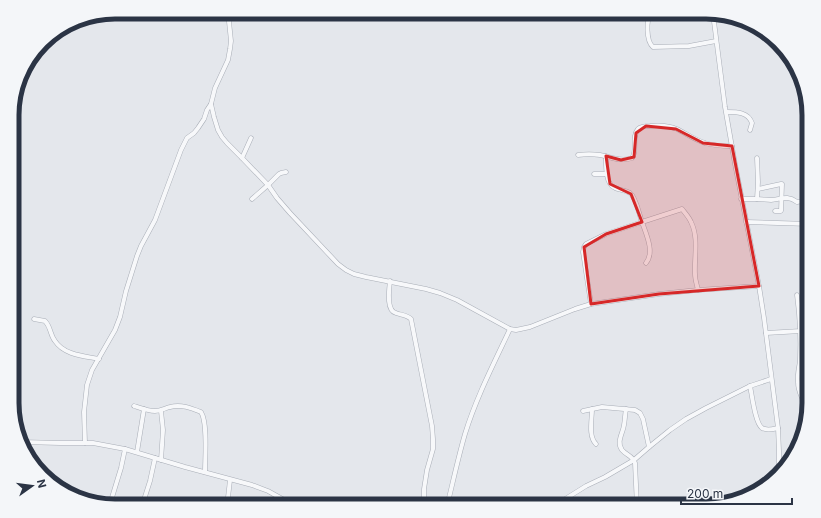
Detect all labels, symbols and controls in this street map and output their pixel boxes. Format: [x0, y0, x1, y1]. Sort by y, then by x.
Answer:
north arrow [12, 466, 52, 506]
text: N [34, 478, 50, 489]
scale bar [681, 480, 792, 506]
text: 200 m [687, 486, 723, 501]

